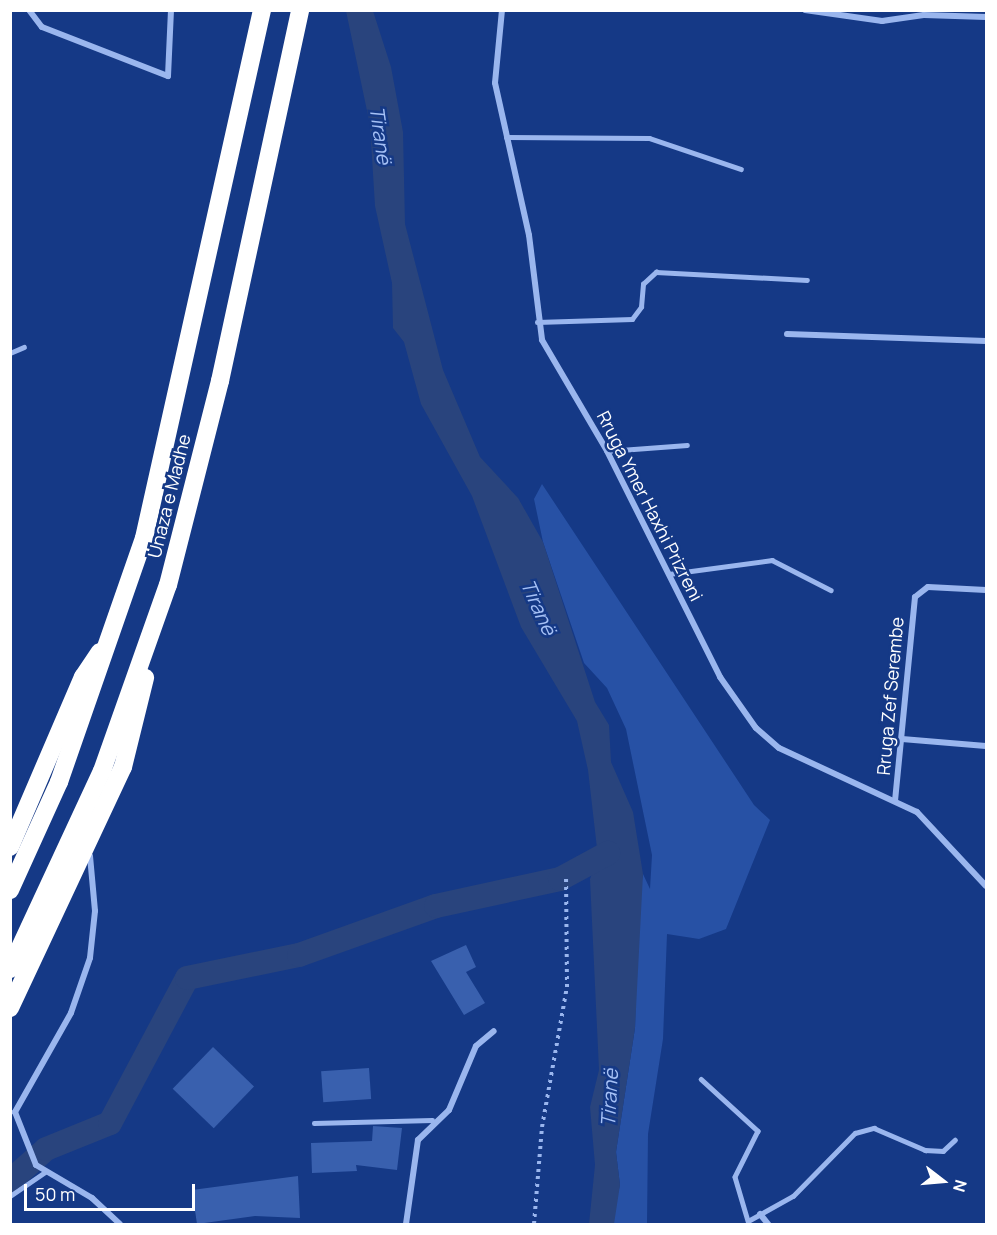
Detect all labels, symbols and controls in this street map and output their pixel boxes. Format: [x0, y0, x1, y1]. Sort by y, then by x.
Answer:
water label: Tiranë [365, 105, 397, 165]
street label: Rruga Ymer Haxhi Prizreni [593, 407, 707, 605]
street label: Unaza e Madhe [143, 432, 195, 560]
water label: Tiranë [516, 576, 562, 638]
street label: Rruga Zef Serembe [872, 616, 908, 776]
water label: Tiranë [595, 1068, 623, 1128]
north arrow [913, 1151, 973, 1211]
scale bar [27, 1172, 198, 1210]
text: N [948, 1177, 972, 1195]
text: 50 m [35, 1182, 75, 1206]

